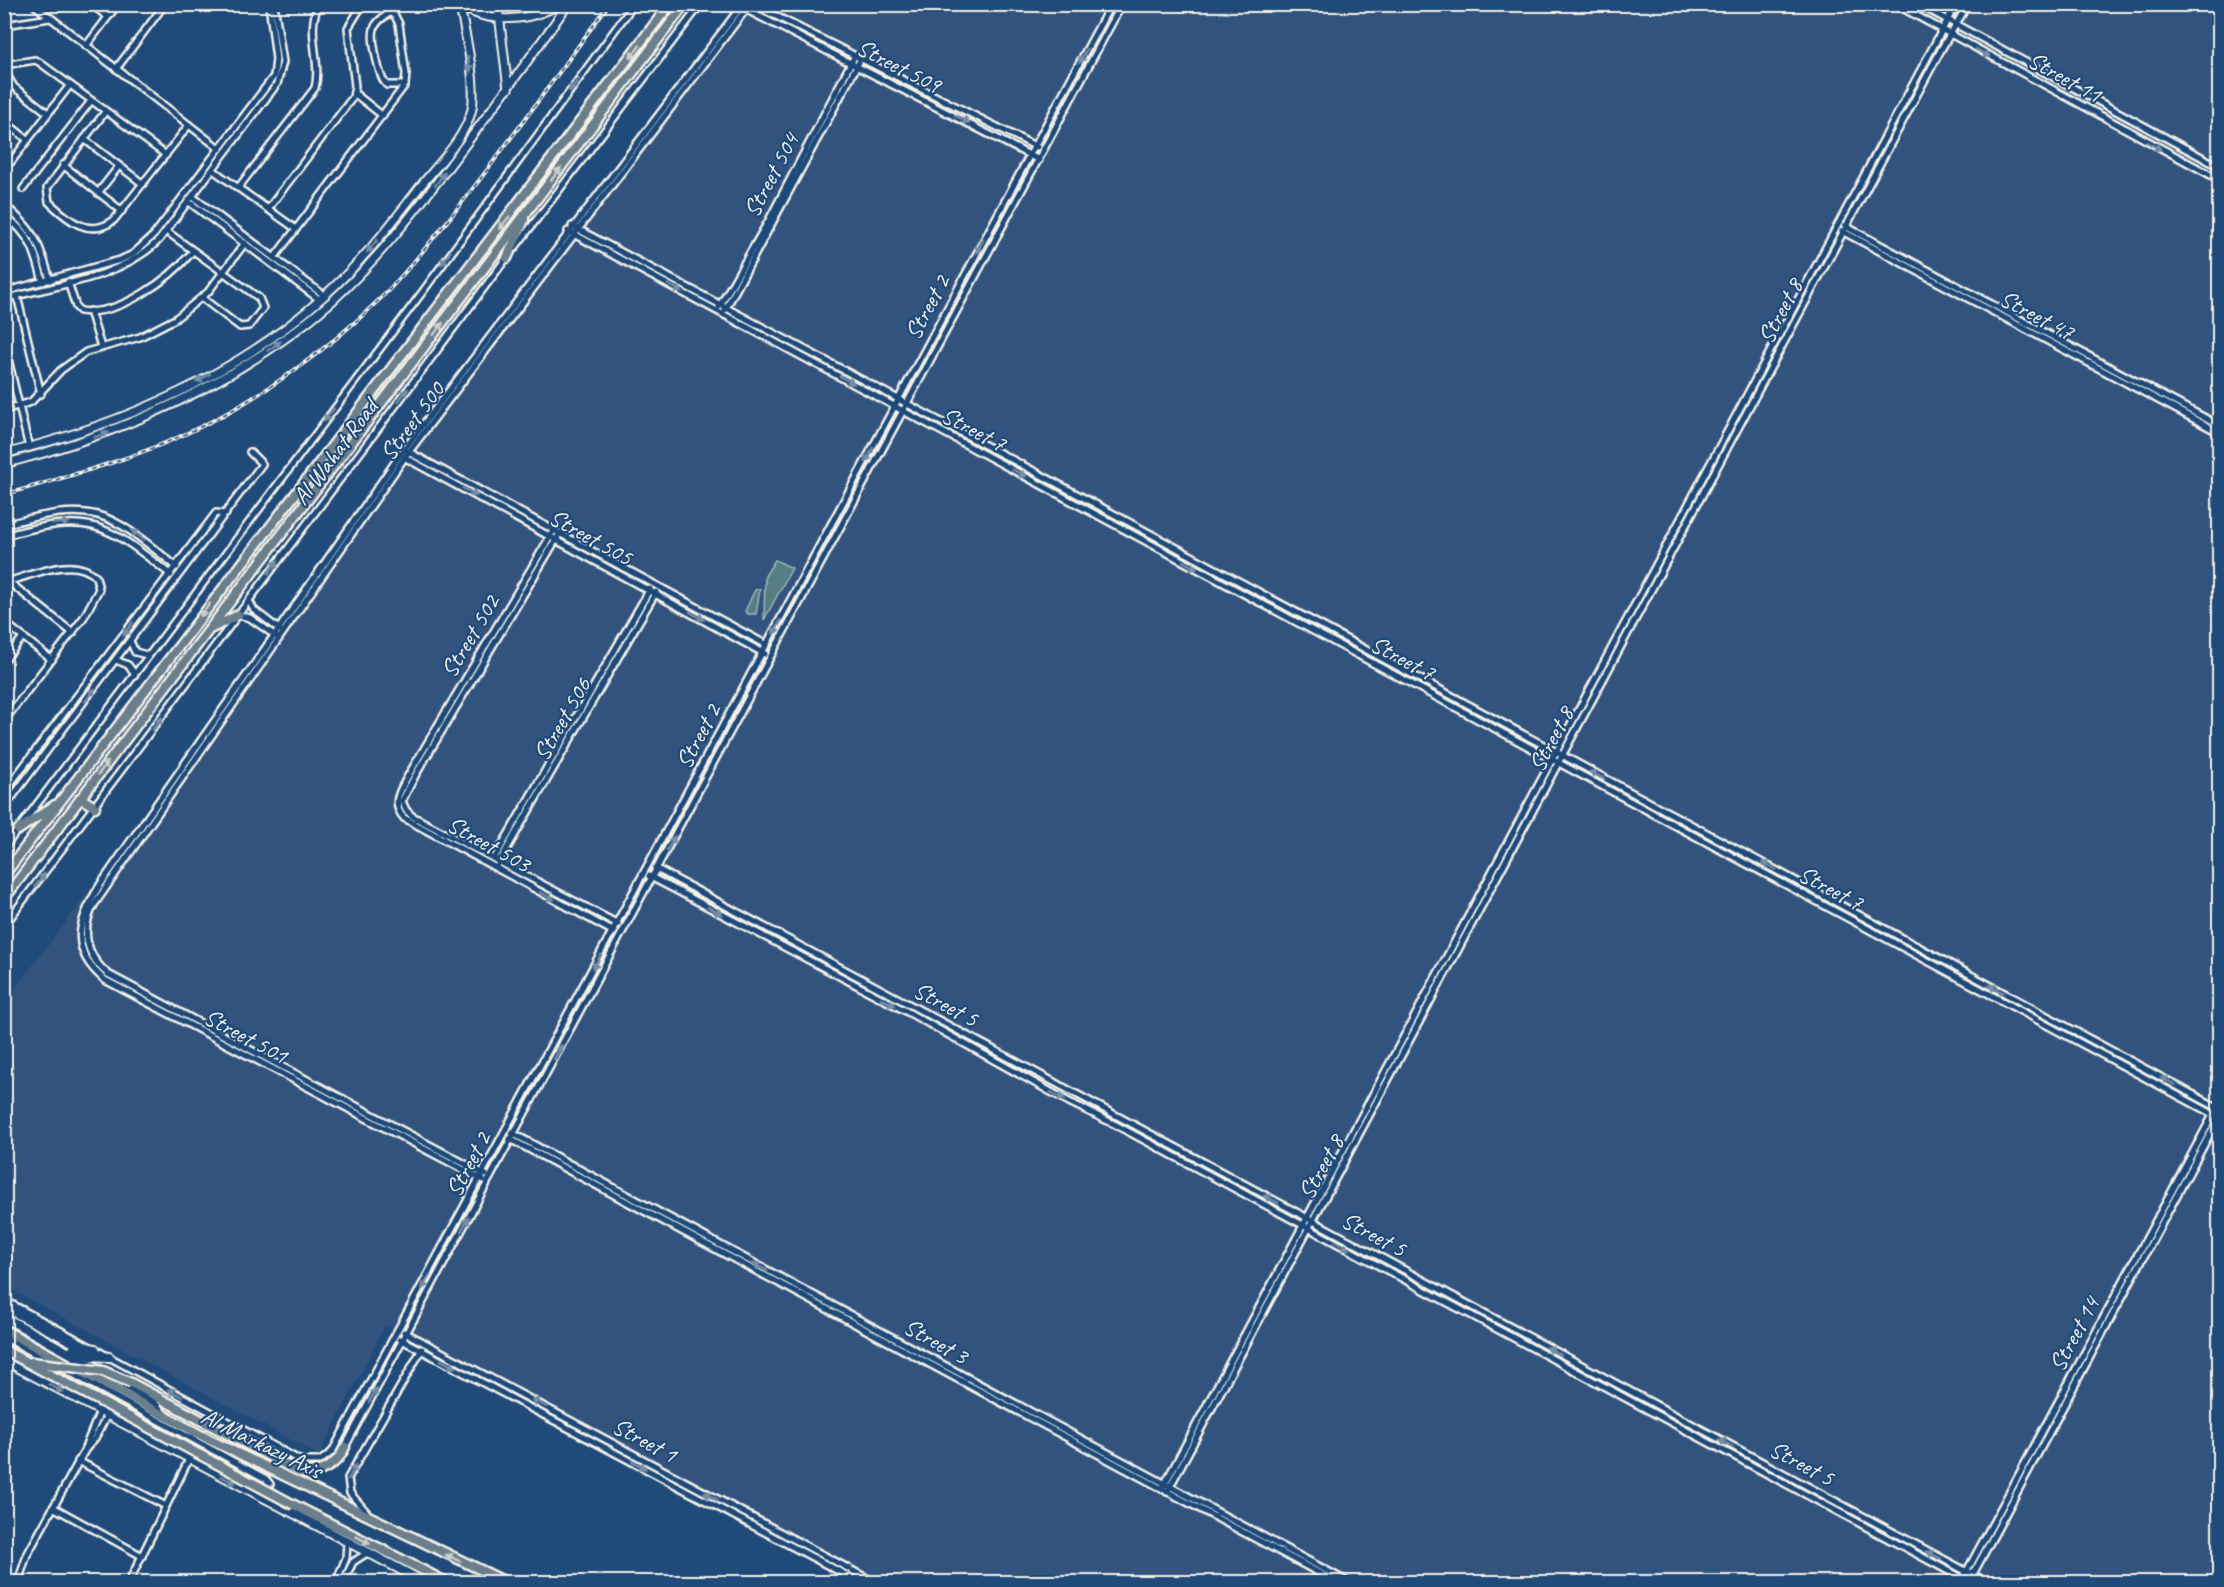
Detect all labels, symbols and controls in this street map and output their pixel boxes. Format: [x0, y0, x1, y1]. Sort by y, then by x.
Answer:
street label: Street 509 [852, 32, 948, 101]
one-way arrow [629, 43, 641, 59]
street label: Street 11 [2023, 45, 2108, 110]
one-way arrow [1078, 48, 1088, 65]
one-way arrow [1975, 48, 1992, 58]
one-way arrow [464, 54, 473, 73]
one-way arrow [568, 77, 581, 93]
one-way arrow [953, 114, 970, 124]
street label: Street 504 [737, 126, 807, 222]
one-way arrow [2146, 141, 2163, 151]
one-way arrow [549, 166, 562, 182]
one-way arrow [433, 171, 445, 186]
one-way arrow [497, 215, 510, 231]
one-way arrow [975, 237, 985, 254]
one-way arrow [366, 238, 379, 253]
one-way arrow [440, 250, 452, 266]
street label: Street 2 [898, 268, 957, 344]
street label: Street 8 [1751, 272, 1810, 348]
one-way arrow [667, 283, 684, 293]
street label: Street 47 [1995, 283, 2080, 348]
one-way arrow [431, 321, 444, 337]
one-way arrow [266, 341, 281, 353]
one-way arrow [195, 374, 212, 383]
street label: Street 500 [373, 374, 453, 466]
one-way arrow [839, 375, 856, 385]
one-way arrow [397, 387, 410, 403]
street label: Al Wahat Road [286, 390, 387, 511]
street label: Street 7 [937, 400, 1013, 459]
one-way arrow [323, 407, 336, 423]
one-way arrow [92, 430, 110, 440]
one-way arrow [864, 447, 874, 464]
one-way arrow [1010, 468, 1027, 478]
one-way arrow [462, 487, 479, 497]
street label: Street 505 [544, 502, 639, 573]
one-way arrow [52, 518, 71, 528]
one-way arrow [130, 530, 145, 542]
one-way arrow [267, 560, 279, 575]
one-way arrow [1182, 560, 1199, 570]
street label: Street 502 [434, 588, 507, 683]
one-way arrow [200, 603, 212, 618]
one-way arrow [688, 611, 705, 621]
one-way arrow [772, 619, 782, 636]
one-way arrow [122, 621, 134, 637]
street label: Street 7 [1366, 629, 1442, 688]
street label: Street 506 [526, 671, 598, 766]
one-way arrow [84, 687, 96, 702]
street label: Street 2 [669, 697, 728, 773]
street label: Street 8 [1522, 700, 1581, 776]
one-way arrow [151, 716, 163, 732]
one-way arrow [97, 760, 109, 776]
one-way arrow [1588, 770, 1605, 780]
street label: Street 503 [442, 809, 538, 880]
one-way arrow [666, 835, 675, 852]
street label: Street 7 [1794, 859, 1870, 918]
one-way arrow [1761, 861, 1778, 871]
one-way arrow [34, 872, 46, 888]
one-way arrow [539, 891, 556, 901]
one-way arrow [707, 906, 724, 915]
one-way arrow [592, 954, 602, 971]
street label: Street 5 [909, 975, 985, 1034]
one-way arrow [1988, 984, 2005, 994]
one-way arrow [879, 997, 896, 1006]
street label: Street 501 [199, 1002, 294, 1071]
one-way arrow [553, 1043, 563, 1060]
one-way arrow [2159, 1076, 2176, 1086]
one-way arrow [1050, 1091, 1067, 1101]
street label: Street 2 [439, 1125, 498, 1201]
street label: Street 8 [1291, 1128, 1352, 1204]
one-way arrow [1262, 1194, 1279, 1204]
street label: Street 5 [1337, 1205, 1413, 1264]
one-way arrow [461, 1215, 470, 1232]
one-way arrow [1334, 1241, 1351, 1251]
one-way arrow [751, 1262, 768, 1272]
one-way arrow [421, 1274, 431, 1291]
street label: Street 14 [2042, 1290, 2107, 1376]
street label: Street 3 [899, 1311, 975, 1372]
one-way arrow [1545, 1346, 1562, 1356]
one-way arrow [439, 1359, 456, 1369]
one-way arrow [48, 1383, 65, 1393]
one-way arrow [368, 1387, 378, 1404]
one-way arrow [167, 1388, 184, 1398]
one-way arrow [530, 1398, 547, 1408]
street label: Al Markazy Axis [196, 1401, 330, 1486]
street label: Street 1 [608, 1411, 684, 1470]
street label: Street 5 [1765, 1434, 1841, 1493]
one-way arrow [1717, 1438, 1734, 1448]
one-way arrow [630, 1460, 647, 1470]
one-way arrow [348, 1463, 357, 1480]
one-way arrow [220, 1475, 237, 1485]
one-way arrow [702, 1491, 719, 1501]
one-way arrow [355, 1535, 372, 1545]
one-way arrow [1926, 1550, 1943, 1560]
one-way arrow [445, 1553, 462, 1562]

